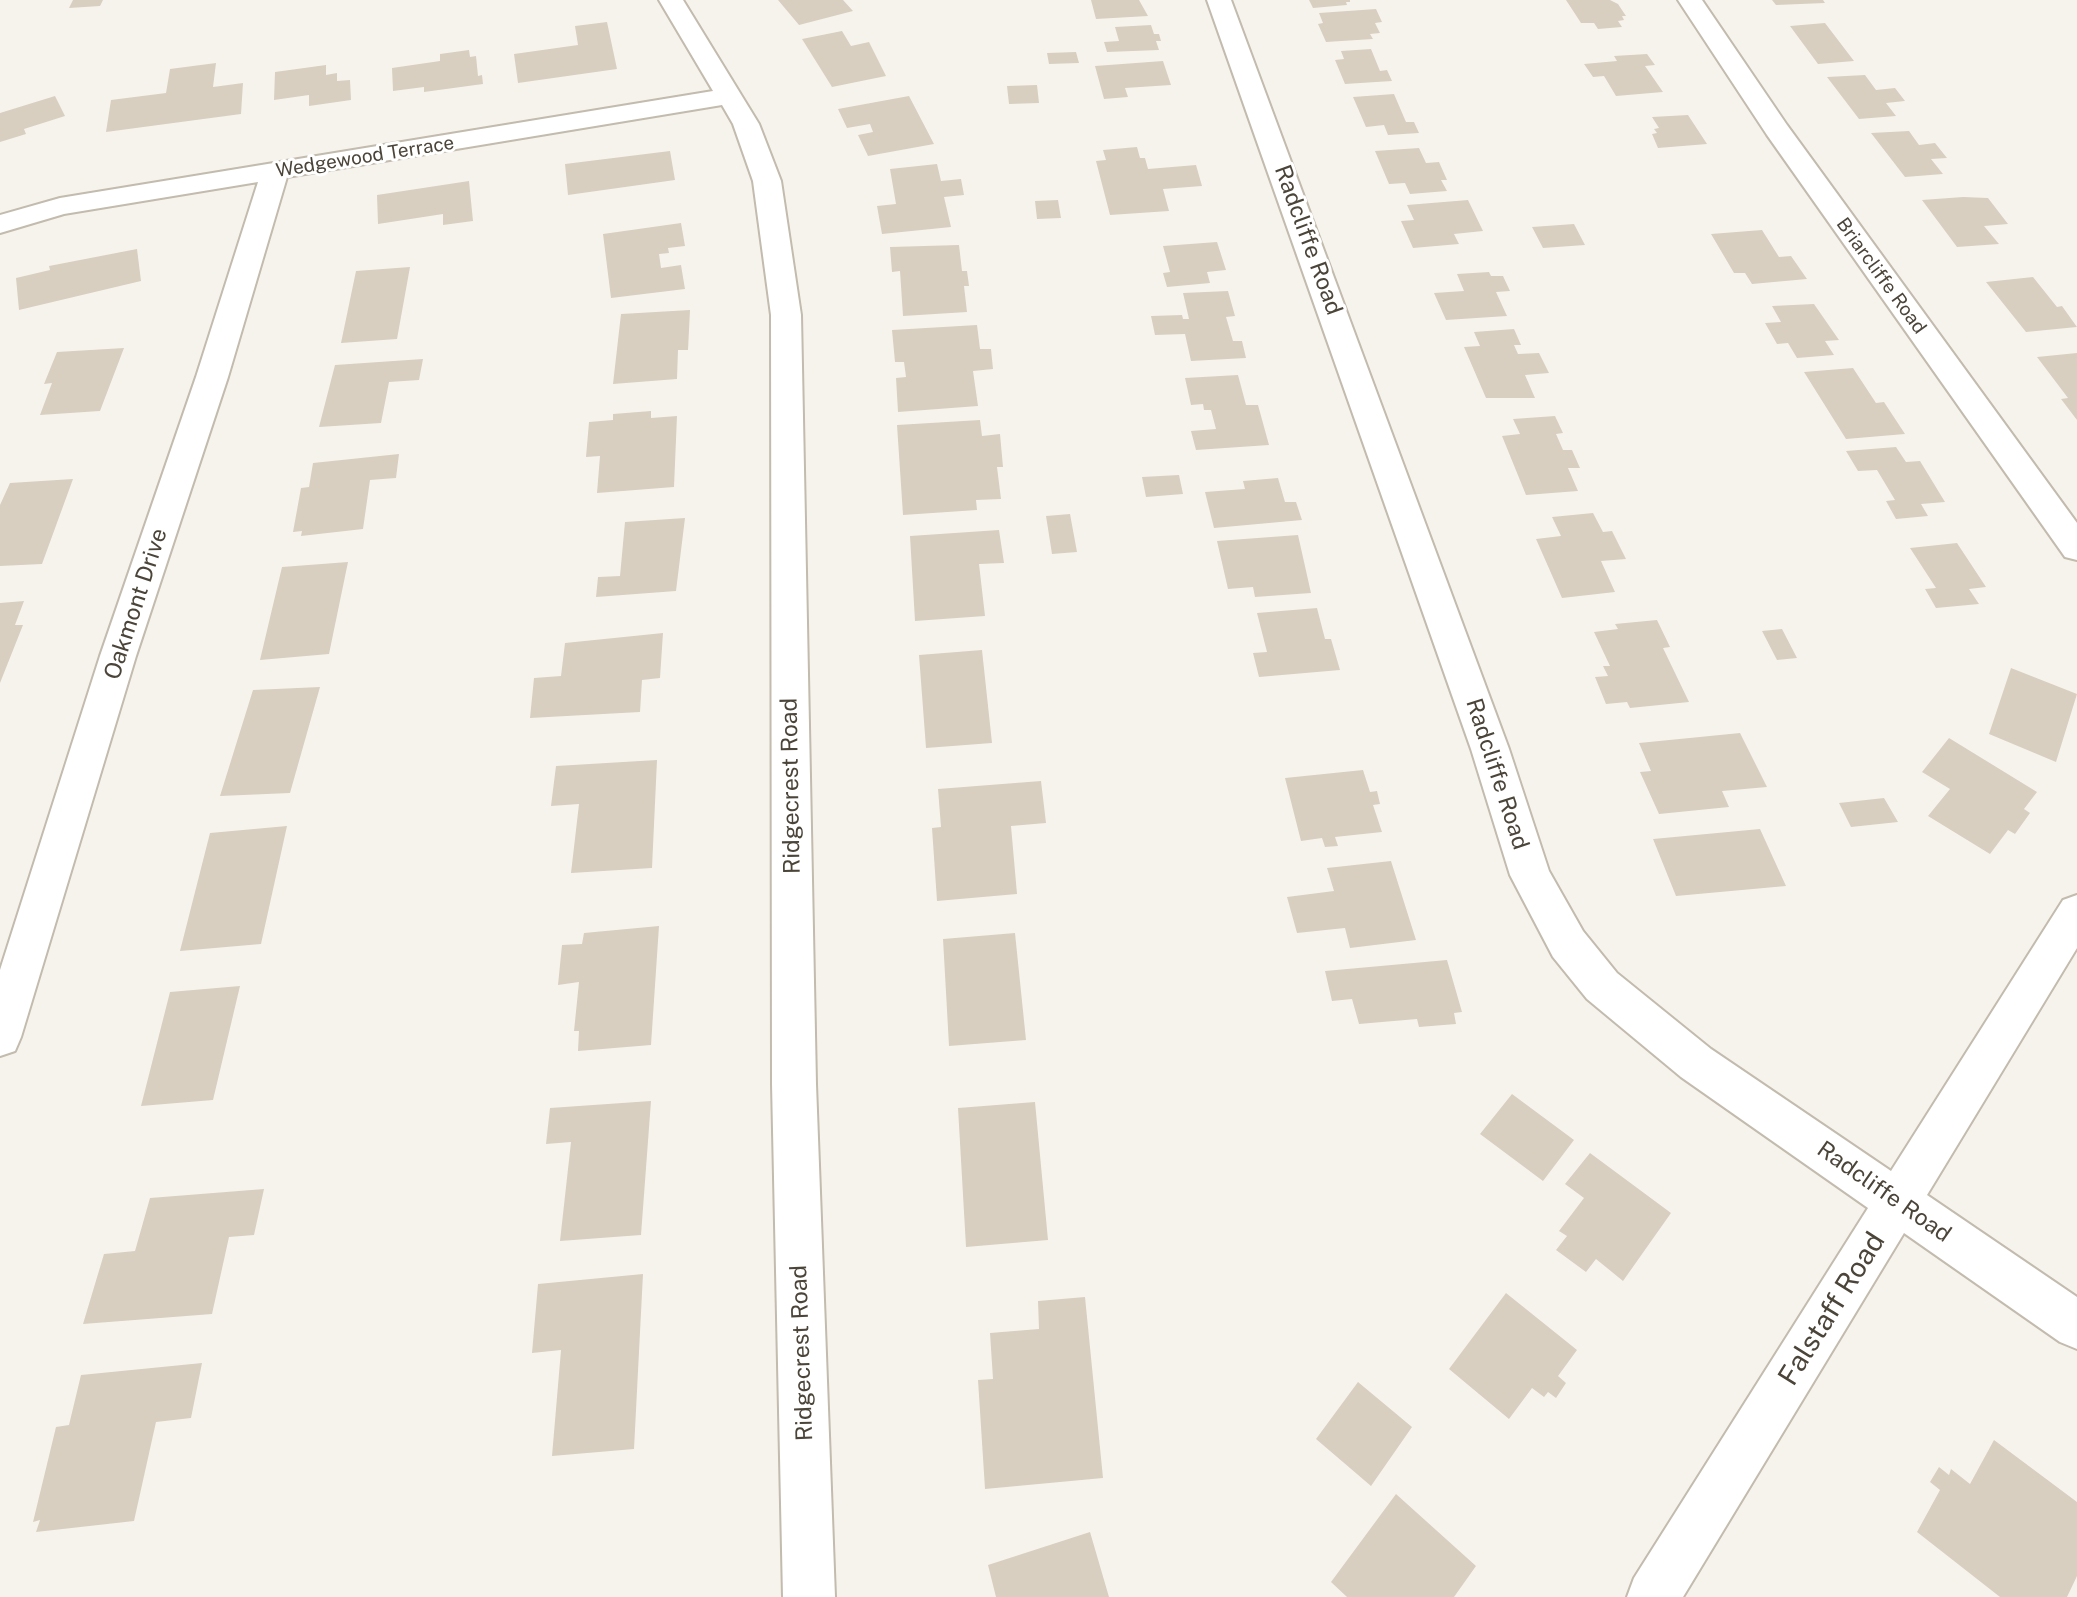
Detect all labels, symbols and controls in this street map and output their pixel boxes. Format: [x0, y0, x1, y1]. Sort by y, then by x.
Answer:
street label: Wedgewood Terrace [274, 132, 456, 182]
street label: Radcliffe Road [1268, 161, 1348, 319]
street label: Briarcliffe Road [1831, 213, 1931, 339]
street label: Oakmont Drive [99, 525, 173, 683]
street label: Radcliffe Road [1460, 695, 1534, 853]
street label: Ridgecrest Road [776, 698, 806, 874]
street label: Radcliffe Road [1812, 1136, 1956, 1248]
street label: Falstaff Road [1772, 1226, 1892, 1392]
street label: Ridgecrest Road [785, 1264, 819, 1442]

